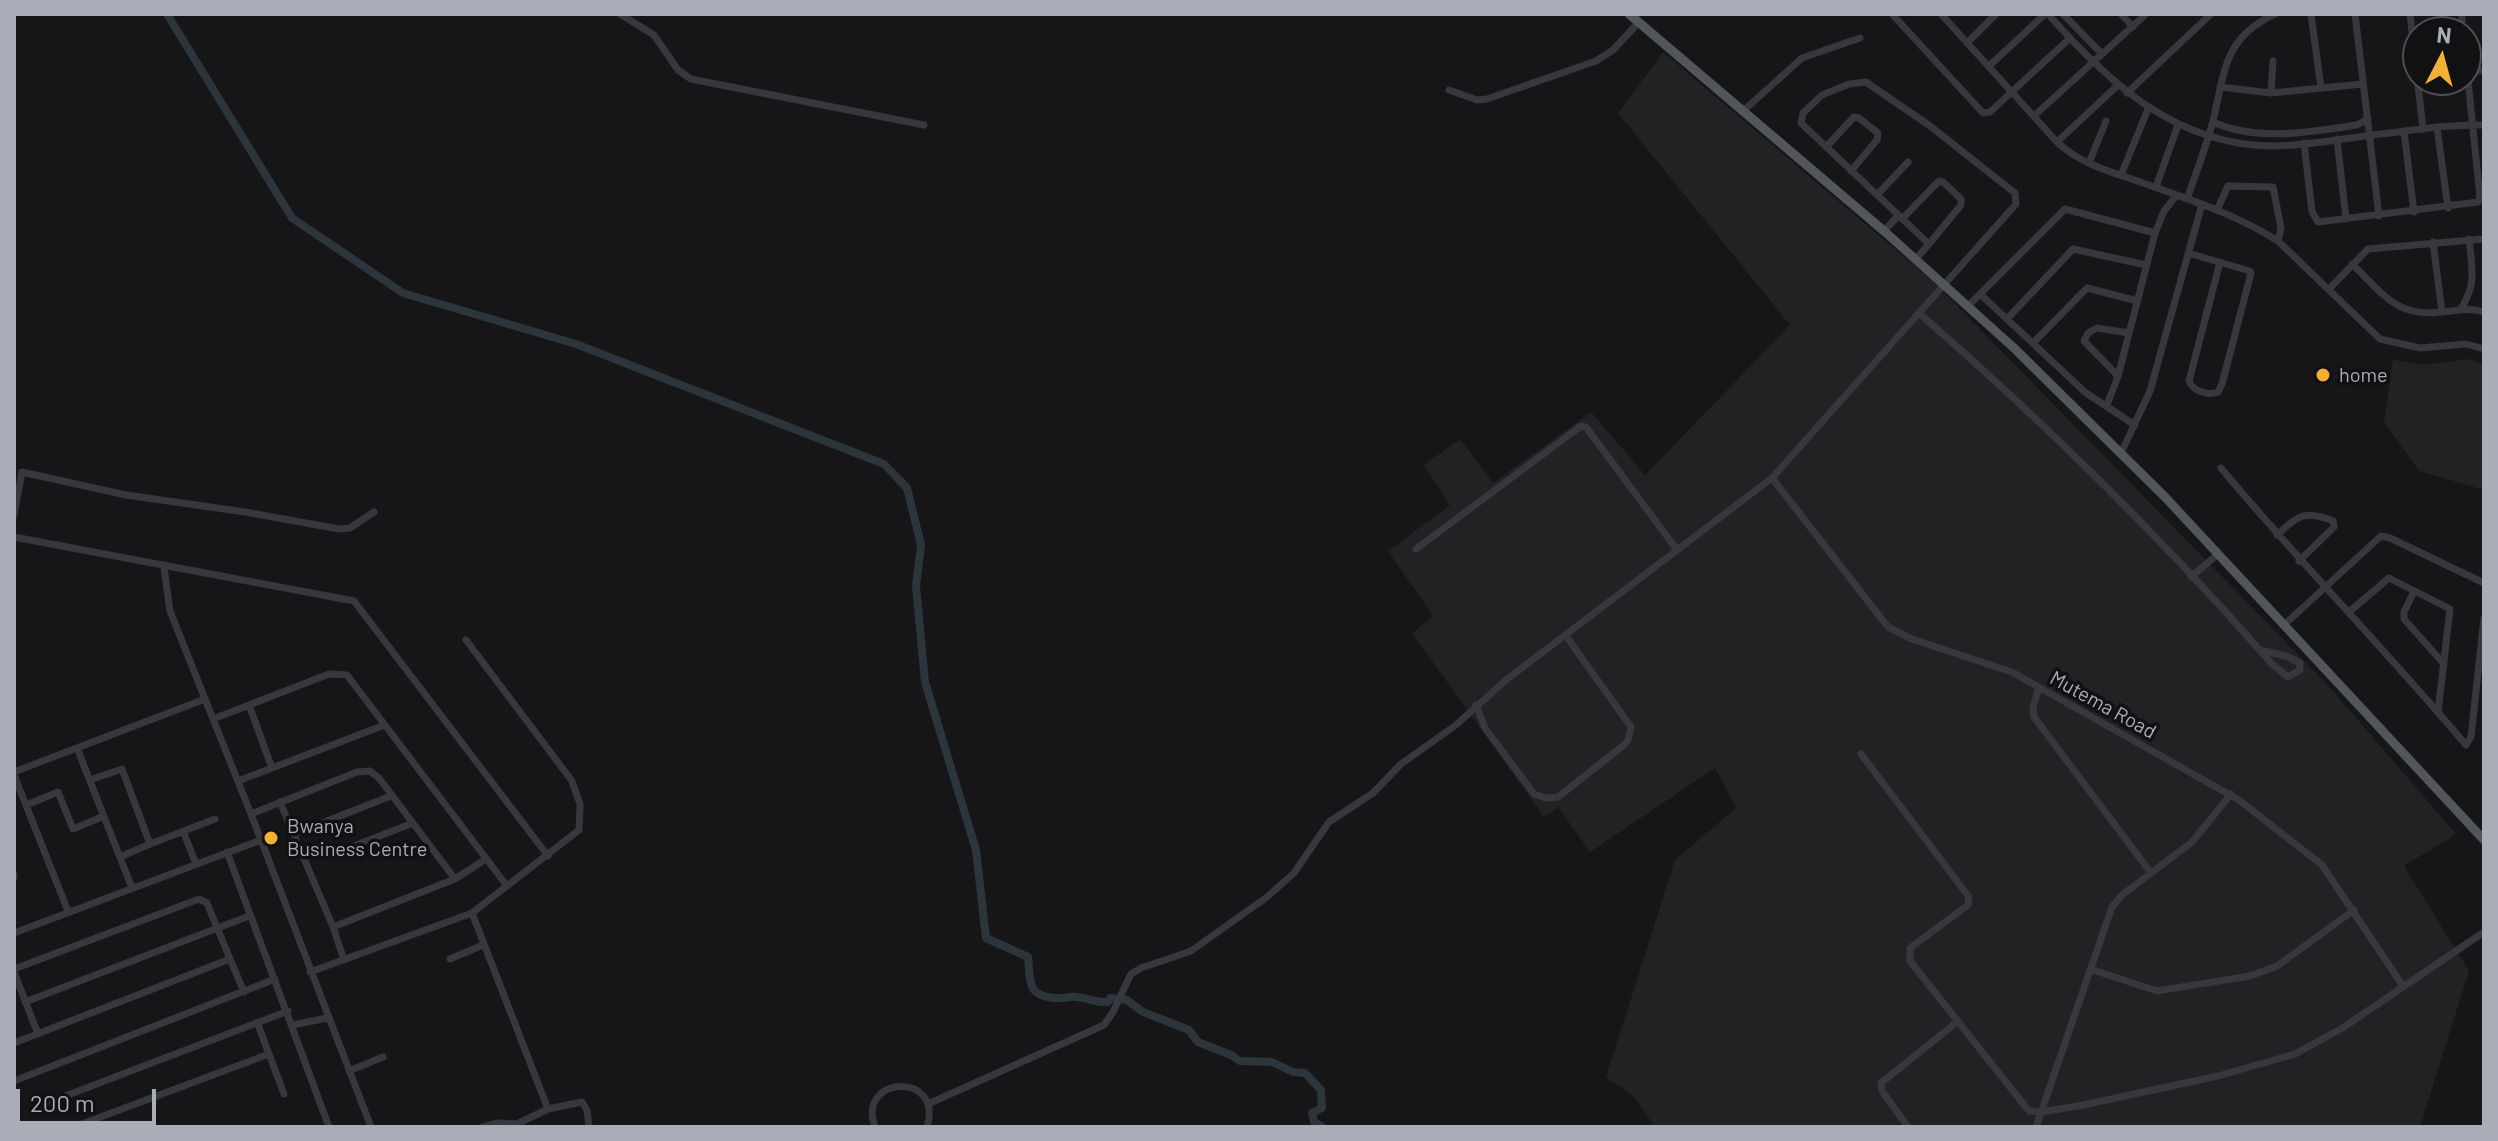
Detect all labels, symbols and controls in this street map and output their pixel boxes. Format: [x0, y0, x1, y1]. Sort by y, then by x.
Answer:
north arrow [2402, 16, 2482, 96]
text: N [2436, 20, 2453, 48]
place label: home [2339, 363, 2388, 387]
marker: home [2314, 366, 2332, 384]
street label: Mutema Road [2046, 666, 2160, 744]
place label: Bwanya Business Centre [287, 814, 427, 861]
marker: Bwanya Business Centre [262, 829, 280, 847]
scale bar [20, 1073, 160, 1123]
text: 200 m [30, 1088, 95, 1117]

